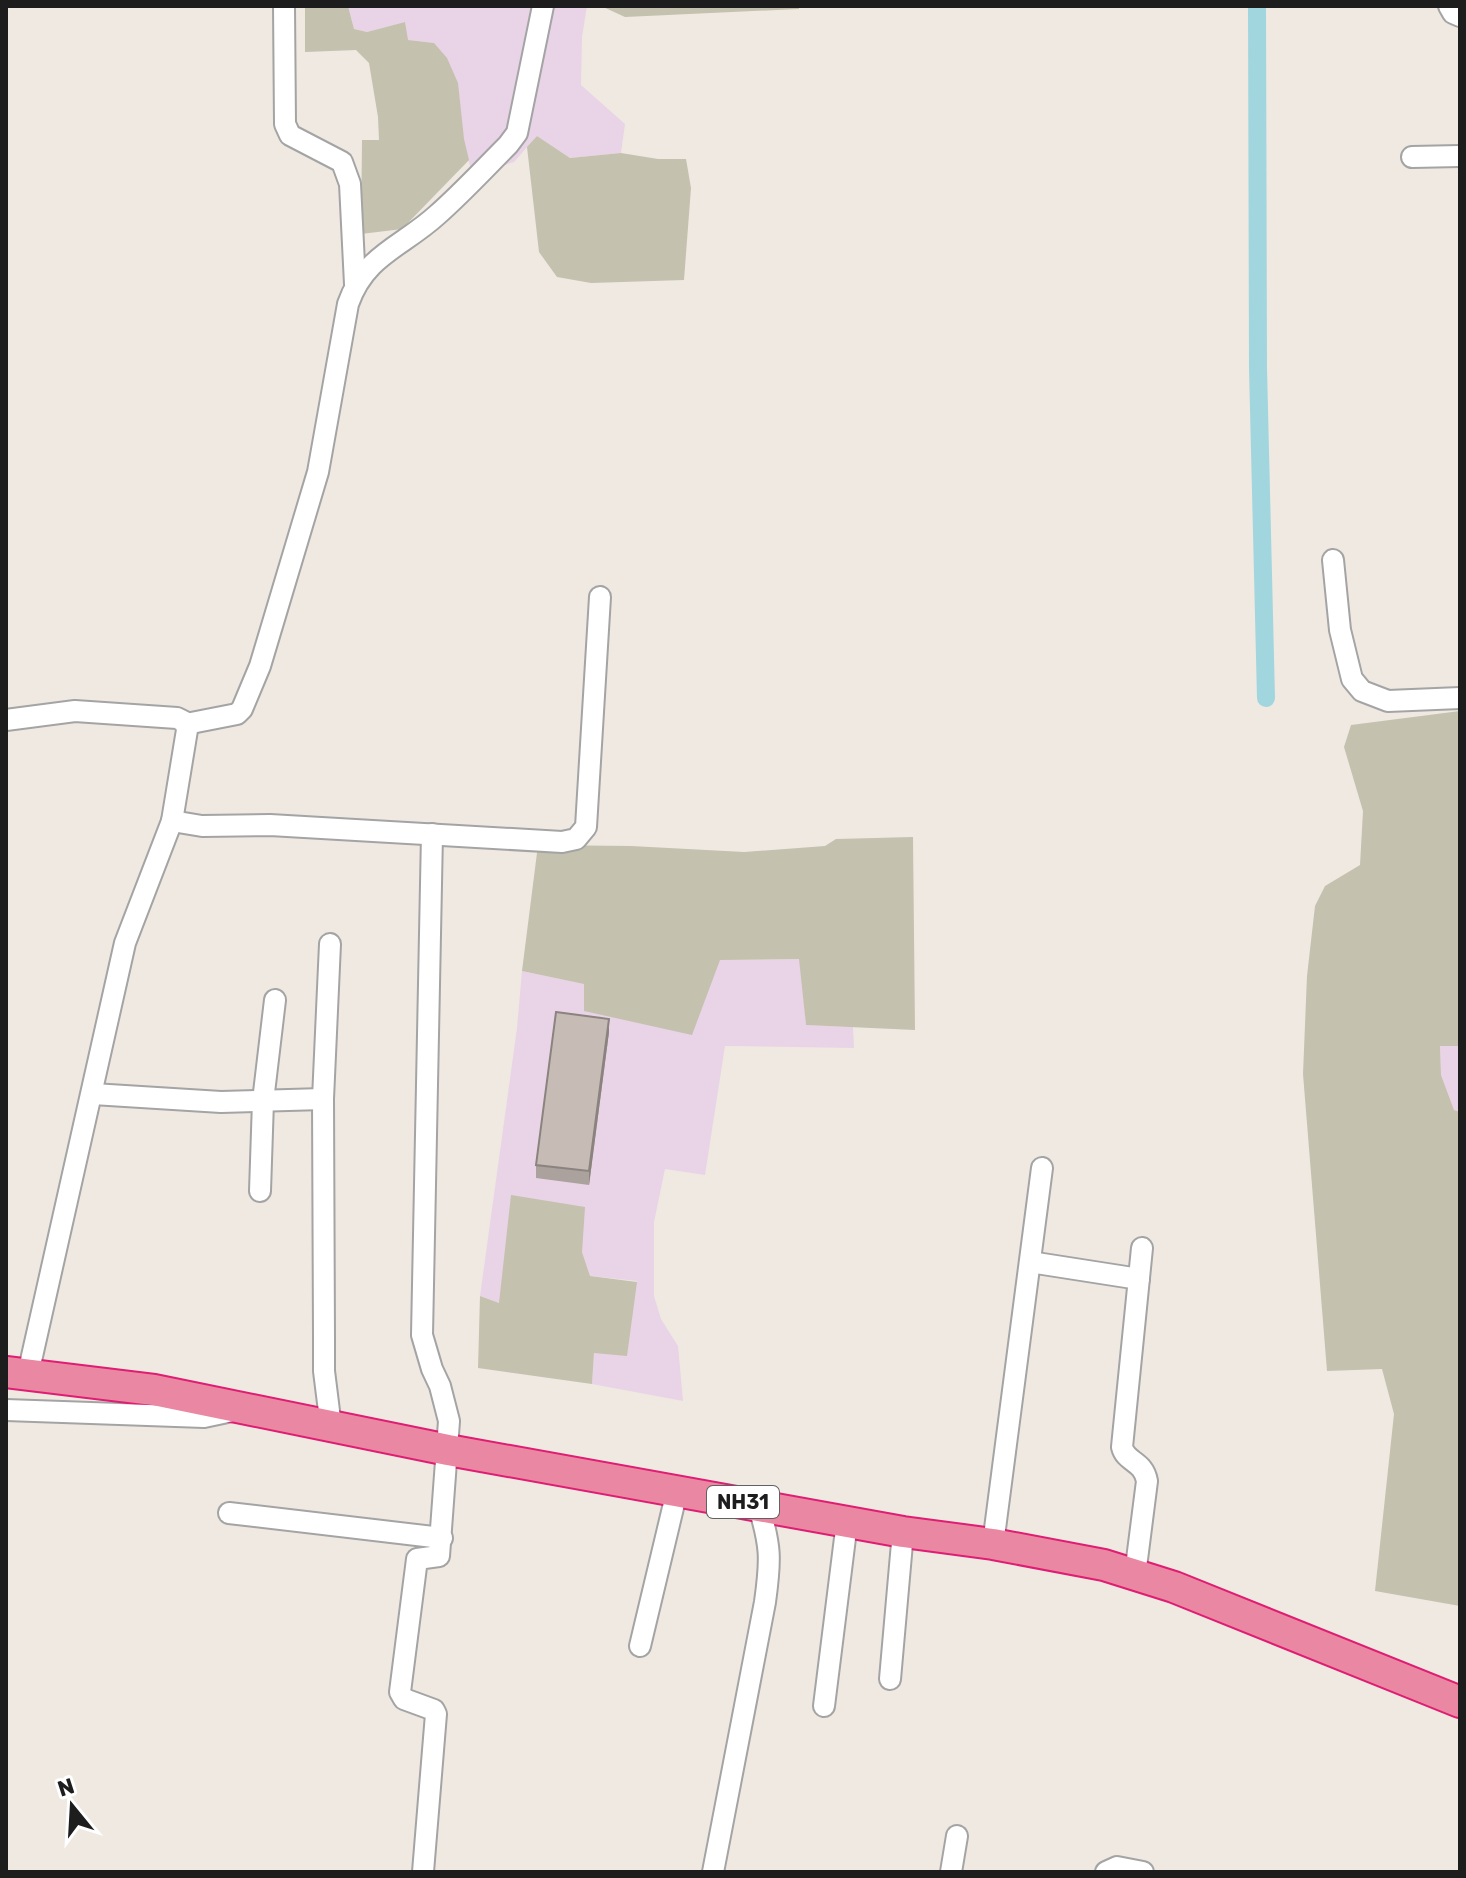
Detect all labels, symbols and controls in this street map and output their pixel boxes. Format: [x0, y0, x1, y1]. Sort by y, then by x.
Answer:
road number: NH31 [707, 1486, 779, 1518]
north arrow [32, 1766, 112, 1846]
text: N [54, 1772, 78, 1803]

